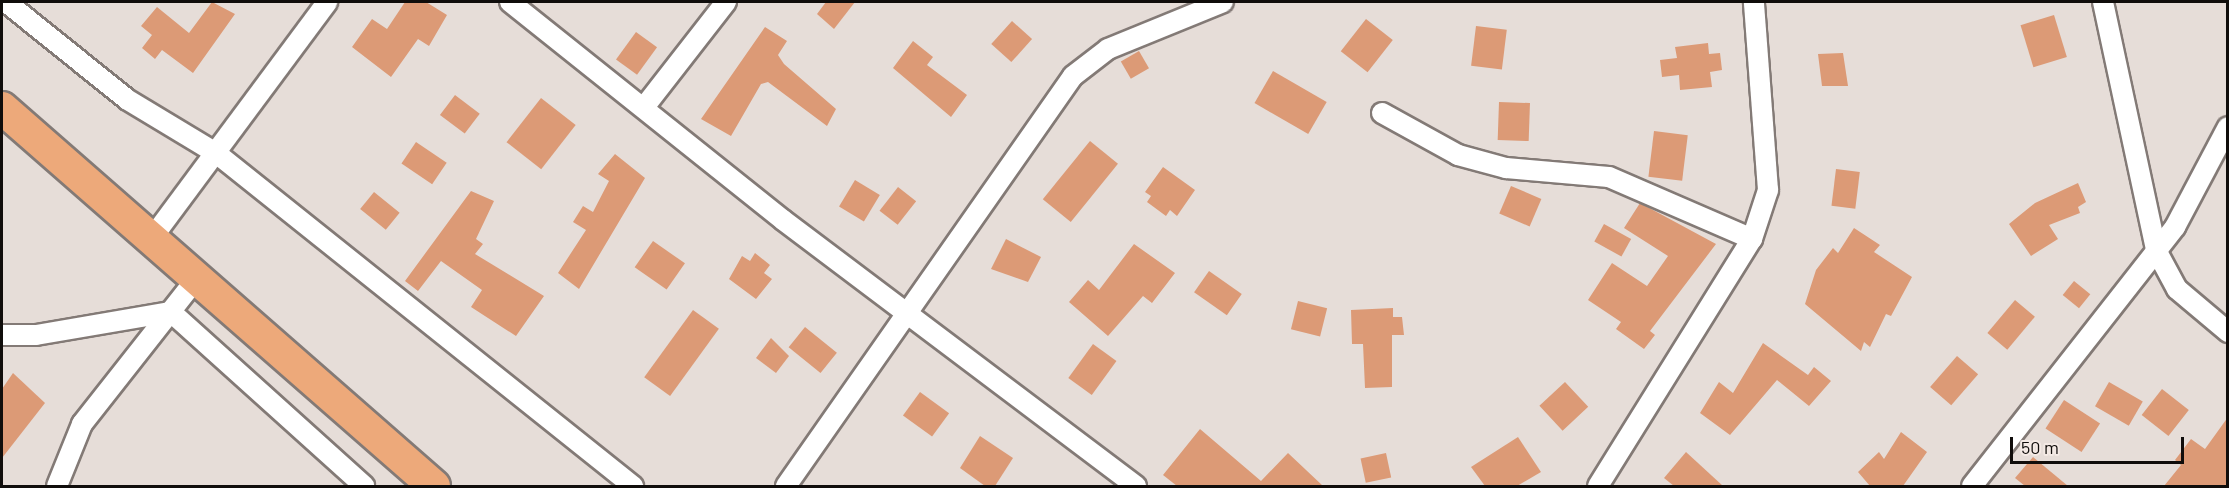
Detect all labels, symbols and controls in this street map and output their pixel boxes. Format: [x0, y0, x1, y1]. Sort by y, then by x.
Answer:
scale bar [2013, 425, 2187, 463]
text: 50 m [2021, 436, 2059, 458]

